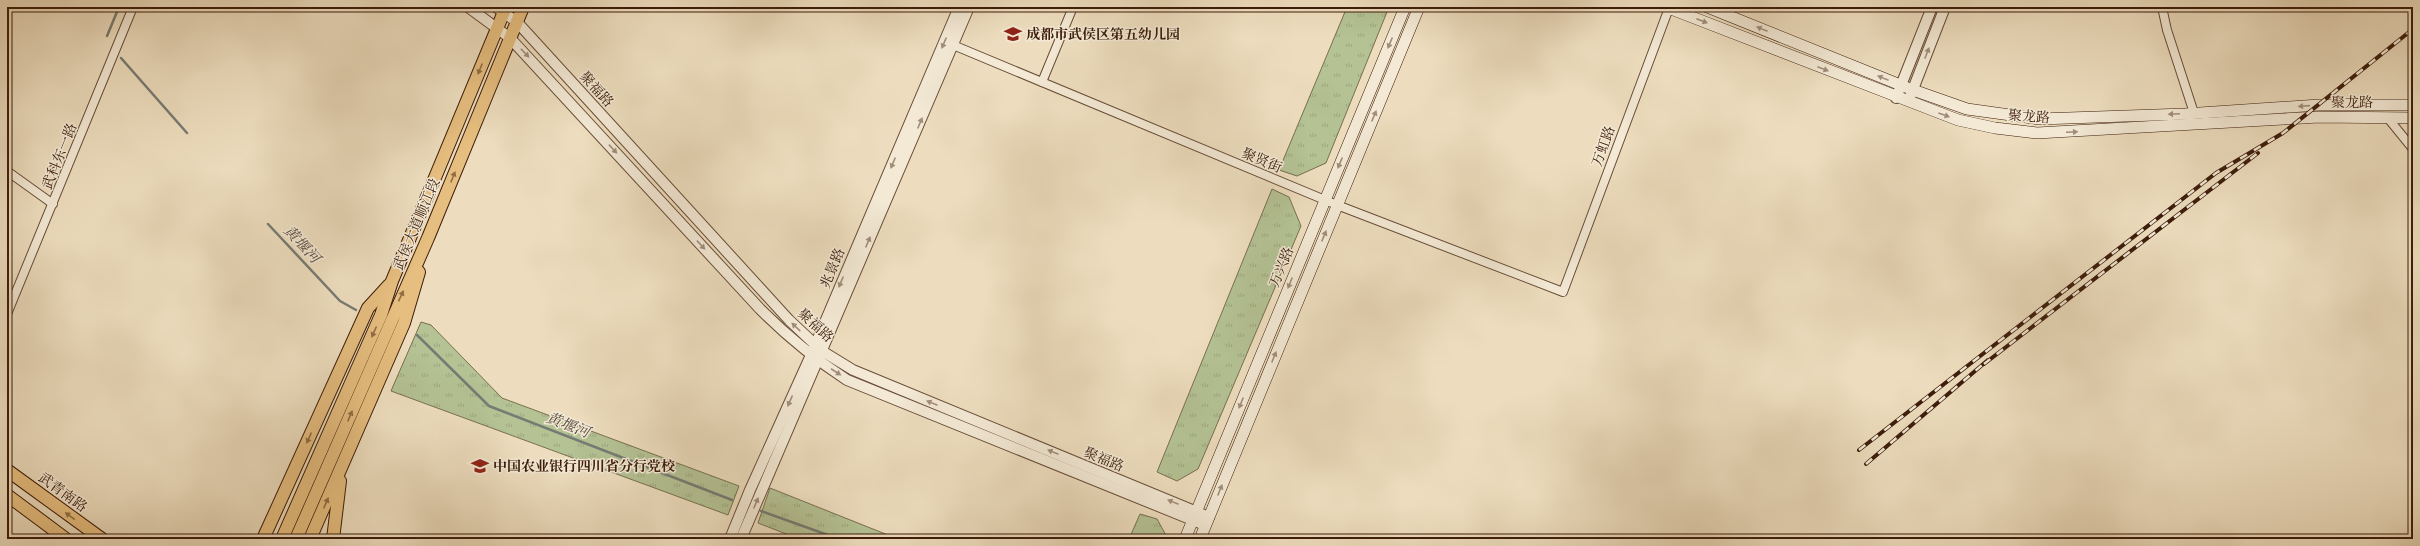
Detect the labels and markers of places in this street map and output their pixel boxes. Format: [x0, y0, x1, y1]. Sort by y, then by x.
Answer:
school or university icon: 成都市武侯区第五幼儿园 [1003, 24, 1023, 44]
place label: 成都市武侯区第五幼儿园 [1026, 25, 1180, 43]
school or university icon: 中国农业银行四川省分行党校 [470, 456, 490, 476]
place label: 中国农业银行四川省分行党校 [493, 457, 675, 475]

